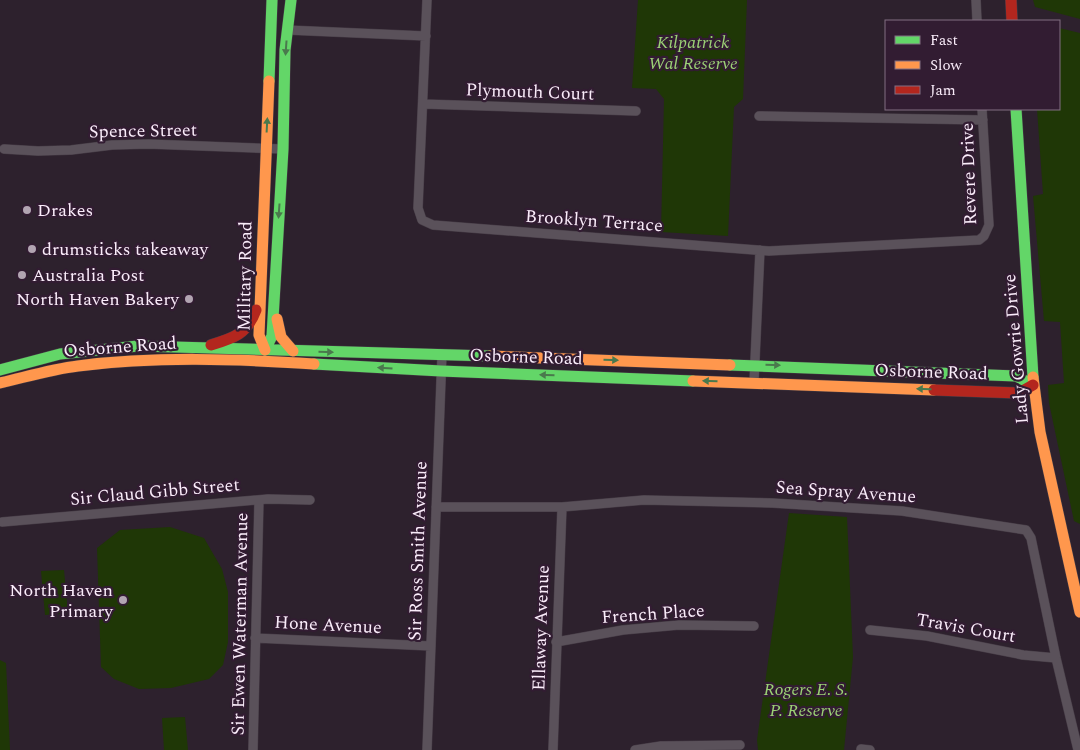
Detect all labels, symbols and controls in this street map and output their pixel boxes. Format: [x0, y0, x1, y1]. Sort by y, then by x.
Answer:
legend [885, 20, 1060, 110]
park label: Kilpatrick Wal Reserve [648, 29, 738, 77]
text: Fast [930, 29, 958, 52]
one-way arrow [281, 41, 289, 57]
text: Slow [930, 54, 962, 77]
street label: Plymouth Court [465, 76, 595, 108]
text: Jam [930, 79, 956, 102]
street label: Spence Street [89, 117, 197, 145]
one-way arrow [264, 117, 272, 133]
street label: Revere Drive [954, 122, 984, 226]
place label: Drakes [37, 197, 93, 224]
one-way arrow [275, 203, 283, 219]
street label: Brooklyn Terrace [524, 203, 664, 239]
marker: Drakes [21, 204, 33, 216]
street label: Military Road [231, 221, 259, 331]
place label: drumsticks takeaway [42, 236, 210, 263]
marker: drumsticks takeaway [26, 243, 38, 255]
place label: Australia Post [32, 262, 144, 289]
marker: Australia Post [16, 269, 28, 281]
street label: Lady Gowrie Drive [996, 273, 1036, 425]
place label: North Haven Bakery [16, 286, 180, 313]
marker: North Haven Bakery [183, 293, 195, 305]
street label: Osborne Road [62, 330, 178, 364]
street label: Osborne Road [469, 342, 583, 372]
one-way arrow [318, 348, 334, 356]
one-way arrow [603, 356, 619, 364]
street label: Osborne Road [874, 357, 988, 387]
one-way arrow [766, 362, 782, 370]
one-way arrow [377, 364, 393, 372]
one-way arrow [539, 370, 555, 378]
one-way arrow [701, 376, 717, 384]
one-way arrow [916, 385, 932, 393]
street label: Sir Ross Smith Avenue [401, 461, 435, 641]
street label: Sir Claud Gibb Street [69, 471, 241, 513]
street label: Sea Spray Avenue [775, 474, 917, 510]
street label: Sir Ewen Waterman Avenue [225, 512, 255, 736]
street label: Ellaway Avenue [525, 565, 557, 691]
place label: North Haven Primary [9, 577, 114, 625]
marker: North Haven Primary [117, 594, 129, 606]
street label: French Place [601, 597, 705, 631]
street label: Travis Court [914, 606, 1018, 650]
street label: Hone Avenue [274, 609, 382, 641]
park label: Rogers E. S. P. Reserve [764, 676, 848, 724]

